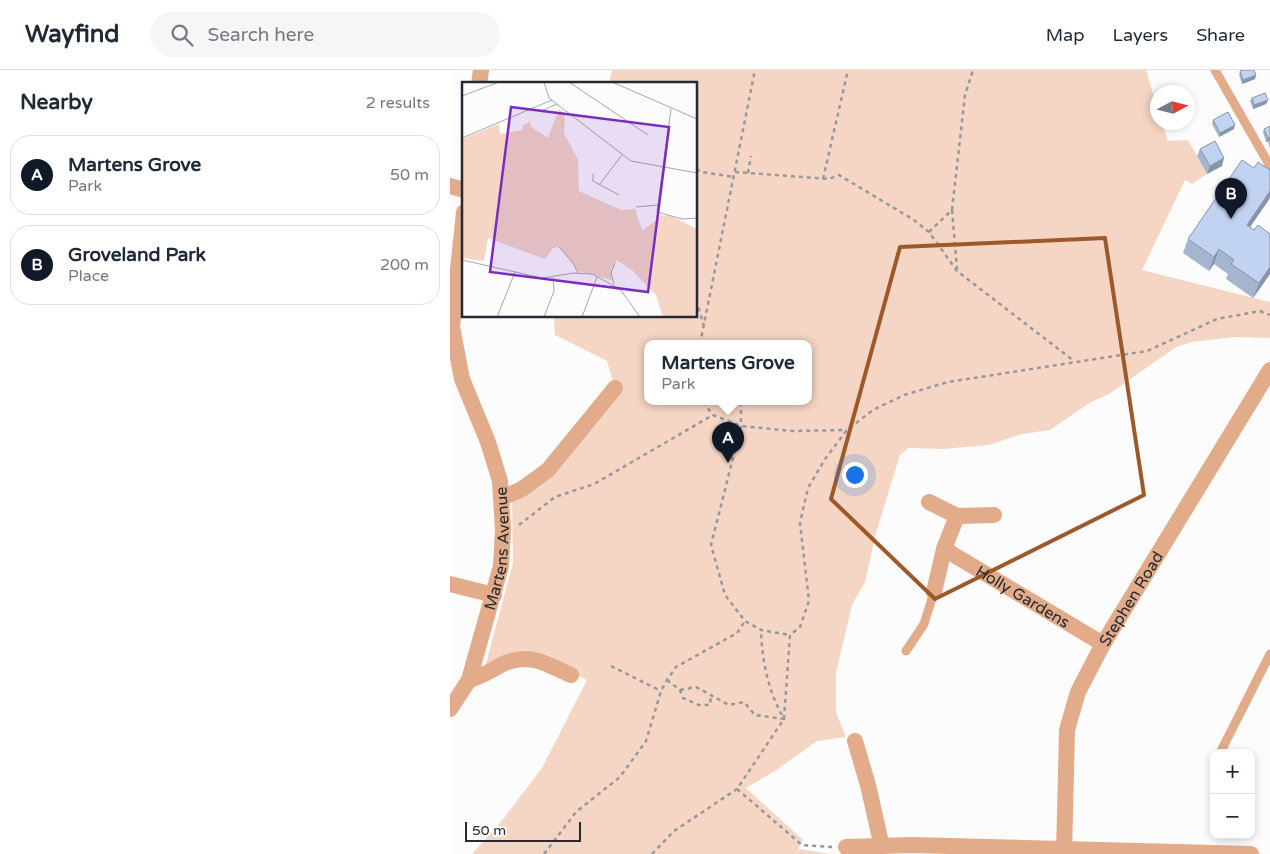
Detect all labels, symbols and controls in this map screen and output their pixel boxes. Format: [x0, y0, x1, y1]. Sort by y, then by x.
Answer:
search box [150, 12, 500, 57]
text: Wayfind [25, 20, 120, 49]
icon: search [168, 21, 196, 49]
text: Search here [208, 24, 314, 46]
text: Map [1046, 24, 1085, 46]
text: Layers [1113, 24, 1168, 46]
text: Share [1196, 24, 1245, 46]
inset map [462, 82, 698, 318]
north arrow [1150, 85, 1195, 130]
text: Nearby [20, 90, 93, 115]
text: 2 results [366, 93, 430, 113]
text: Martens Grove [68, 154, 201, 176]
text: A [31, 165, 43, 185]
text: 50 m [390, 165, 429, 185]
text: Park [68, 176, 102, 196]
pin: B [1215, 178, 1247, 219]
text: Groveland Park [68, 244, 206, 266]
text: B [31, 255, 43, 275]
text: 200 m [380, 255, 429, 275]
text: Place [68, 266, 109, 286]
popup [644, 340, 812, 405]
text: Martens Grove [661, 352, 795, 374]
text: Park [661, 374, 696, 394]
pin: A [712, 422, 744, 463]
your location [842, 462, 868, 488]
street label: Martens Avenue [480, 486, 514, 613]
street label: Stephen Road [1095, 548, 1168, 650]
street label: Holly Gardens [972, 561, 1073, 633]
map controls [1210, 749, 1255, 839]
button: + [1210, 749, 1255, 794]
button: − [1210, 794, 1255, 839]
scale bar [465, 819, 581, 842]
text: 50 m [472, 822, 506, 839]

